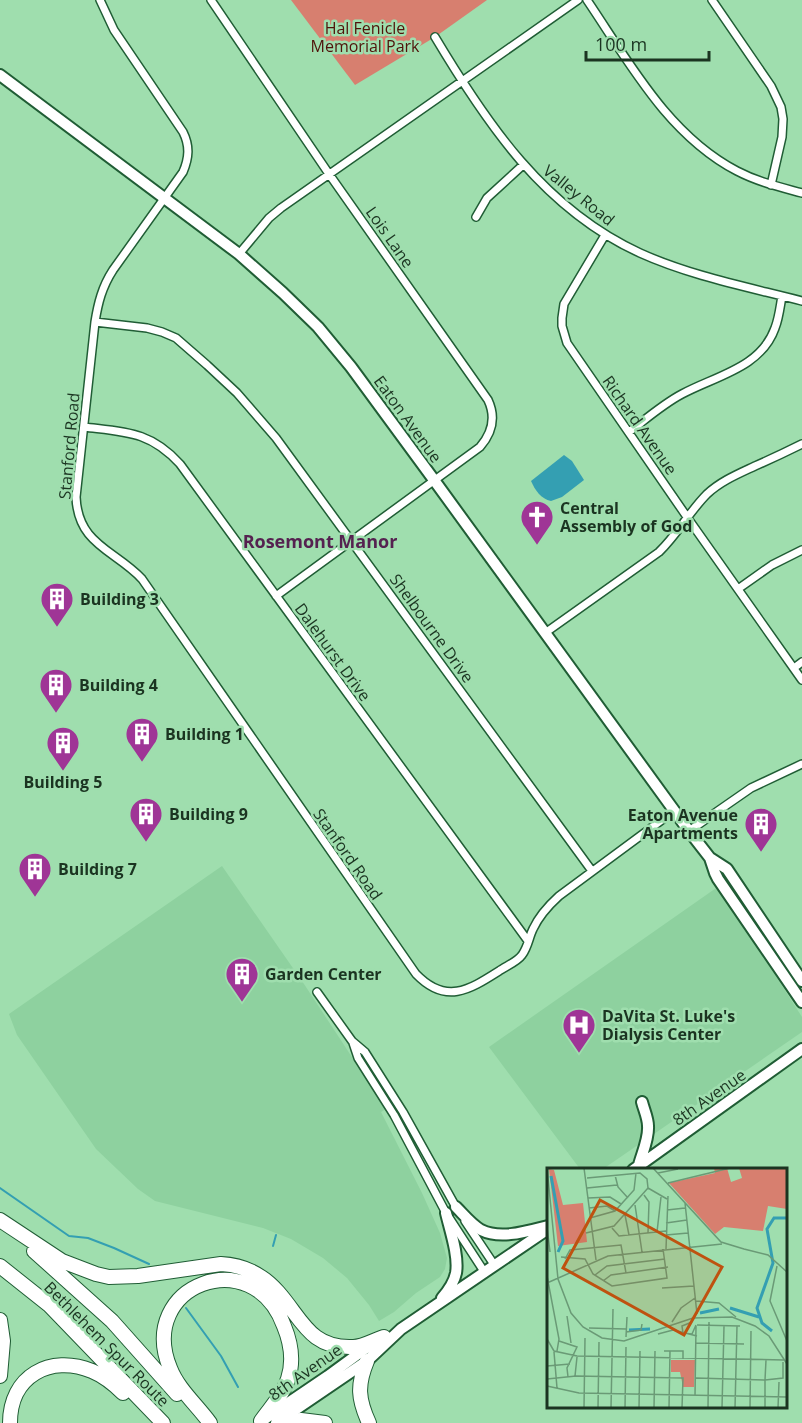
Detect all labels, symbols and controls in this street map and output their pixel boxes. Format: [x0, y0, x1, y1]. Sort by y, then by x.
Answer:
park label: Hal Fenicle Memorial Park [311, 17, 420, 57]
scale bar [586, 24, 709, 62]
text: 100 m [595, 32, 647, 56]
street label: Valley Road [539, 159, 619, 231]
street label: Lois Lane [361, 202, 419, 272]
street label: Eaton Avenue [369, 371, 447, 467]
street label: Richard Avenue [598, 371, 682, 479]
street label: Stanford Road [53, 392, 85, 500]
place label: Central Assembly of God [560, 497, 692, 537]
church icon: Central Assembly of God [519, 499, 555, 546]
district label: Rosemont Manor [243, 529, 397, 553]
street label: Shelbourne Drive [385, 569, 479, 687]
building icon: Building 3 [39, 581, 75, 628]
place label: Building 3 [80, 588, 159, 610]
street label: Dalehurst Drive [290, 598, 376, 706]
building icon: Building 4 [38, 667, 74, 714]
place label: Building 4 [79, 674, 158, 696]
building icon: Building 1 [124, 716, 160, 763]
place label: Building 1 [165, 723, 244, 745]
building icon: Building 5 [45, 725, 81, 772]
place label: Building 5 [24, 771, 102, 793]
building icon: Building 9 [128, 796, 164, 843]
place label: Building 9 [169, 803, 248, 825]
street label: Stanford Road [308, 804, 388, 904]
place label: Eaton Avenue Apartments [628, 804, 738, 844]
building icon: Eaton Avenue Apartments [743, 806, 779, 853]
building icon: Building 7 [17, 851, 53, 898]
place label: Building 7 [58, 858, 137, 880]
building icon: Garden Center [224, 956, 260, 1003]
place label: Garden Center [265, 963, 382, 985]
place label: DaVita St. Luke's Dialysis Center [602, 1005, 735, 1045]
hospital icon: DaVita St. Luke's Dialysis Center [561, 1007, 597, 1054]
street label: 8th Avenue [668, 1064, 750, 1130]
inset map [547, 1168, 787, 1408]
street label: Bethlehem Spur Route [40, 1277, 174, 1411]
street label: 8th Avenue [264, 1339, 346, 1405]

